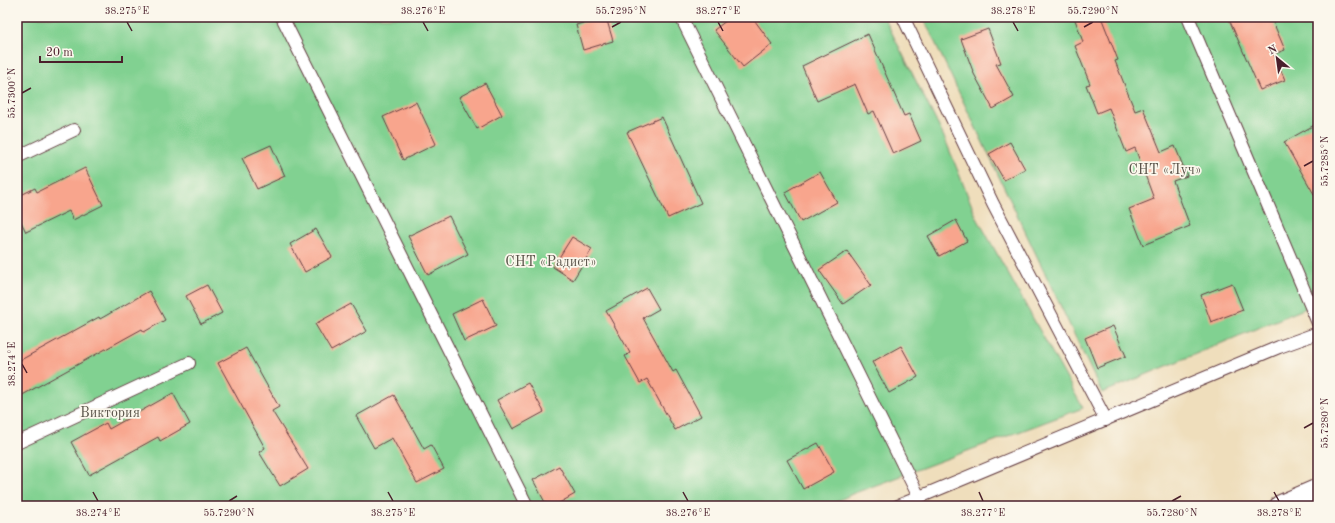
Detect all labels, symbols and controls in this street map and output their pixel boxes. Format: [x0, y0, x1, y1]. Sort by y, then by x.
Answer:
text: 38.275°E [105, 6, 149, 16]
text: 38.276°E [401, 6, 445, 16]
text: 55.7295°N [595, 6, 647, 16]
text: 38.277°E [696, 6, 740, 16]
text: 38.278°E [991, 6, 1035, 16]
text: 55.7290°N [1067, 6, 1119, 16]
scale bar [40, 38, 122, 64]
north arrow [1257, 38, 1297, 78]
text: N [1267, 43, 1280, 57]
text: 20 m [46, 47, 73, 59]
text: 55.7300°N [7, 67, 17, 119]
text: 55.7285°N [1320, 135, 1330, 187]
park label: СНТ «Луч» [1128, 163, 1202, 177]
park label: СНТ «Радист» [505, 255, 597, 269]
text: 38.274°E [7, 342, 17, 386]
text: 55.7280°N [1320, 397, 1330, 449]
park label: Виктория [80, 406, 140, 420]
text: 38.274°E [76, 508, 120, 518]
text: 55.7290°N [203, 508, 255, 518]
text: 38.275°E [371, 508, 415, 518]
text: 38.276°E [666, 508, 710, 518]
text: 38.277°E [961, 508, 1005, 518]
text: 55.7280°N [1146, 508, 1198, 518]
text: 38.278°E [1257, 508, 1301, 518]

